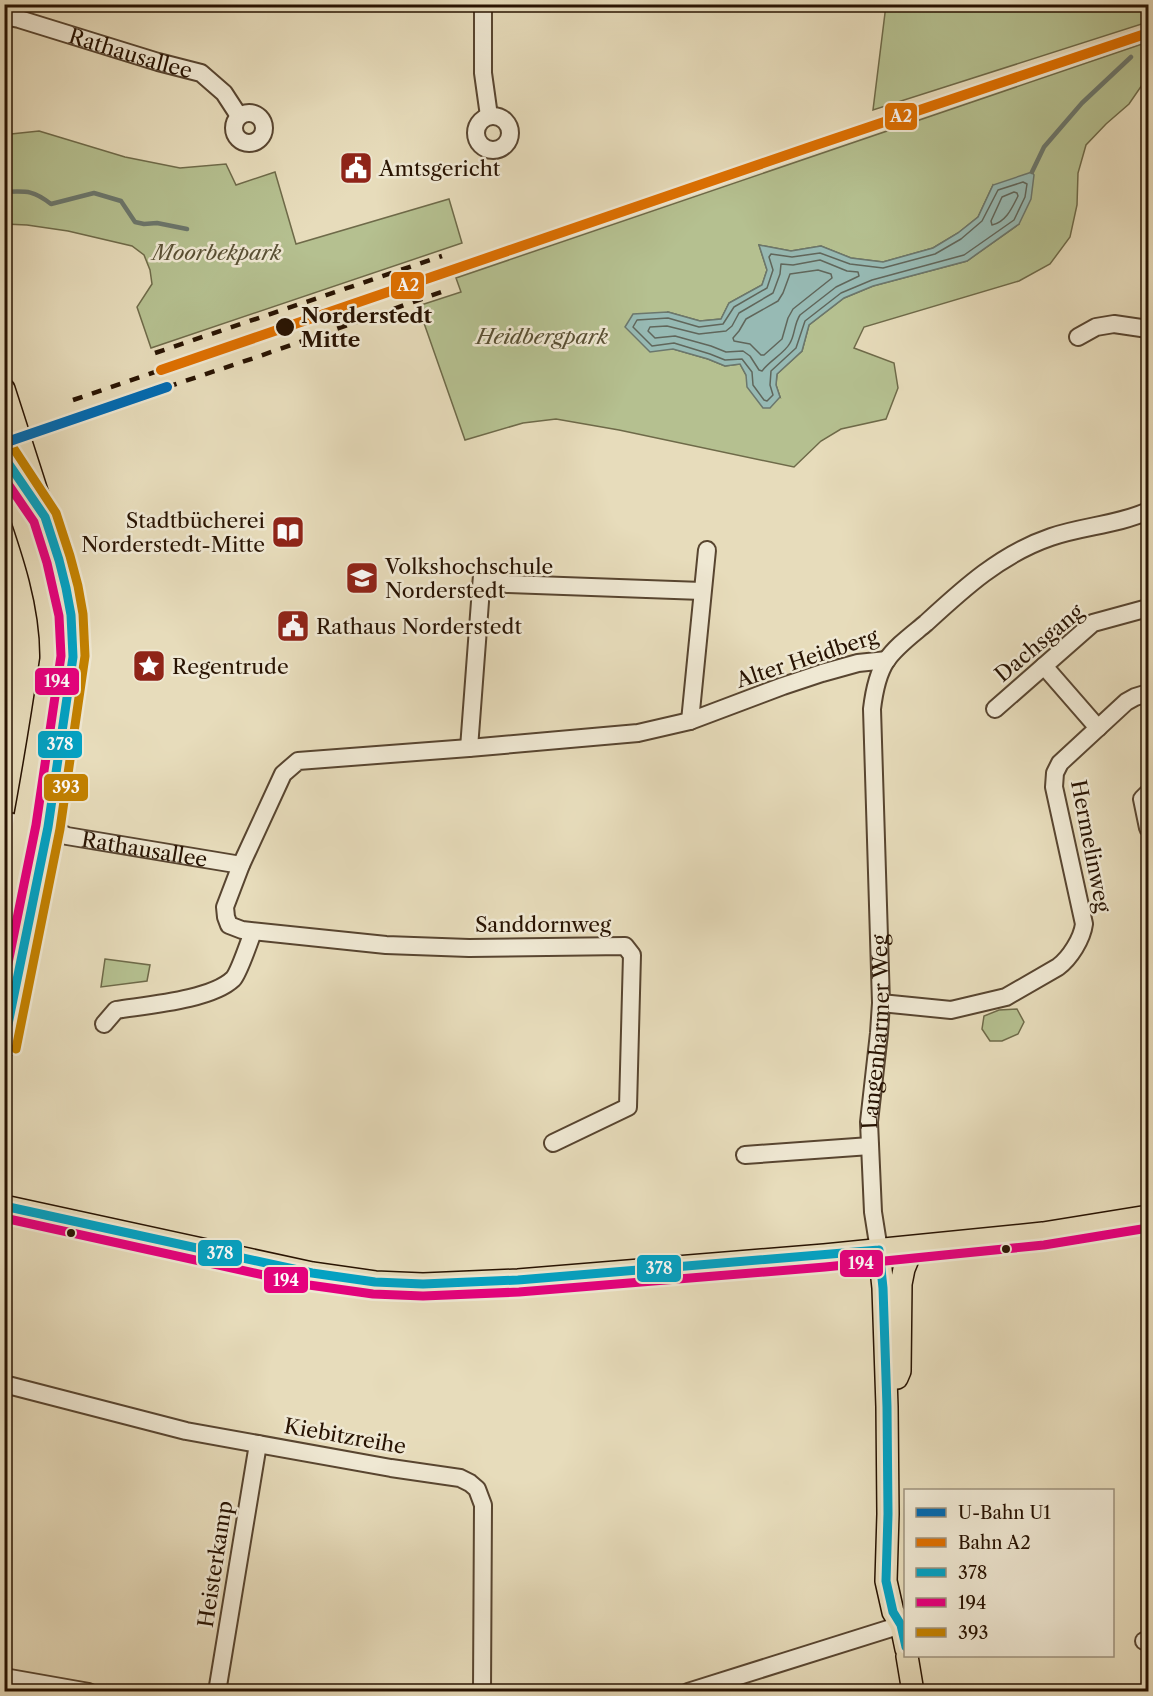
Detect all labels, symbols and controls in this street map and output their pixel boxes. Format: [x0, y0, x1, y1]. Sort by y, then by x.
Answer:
street label: Rathausallee [66, 23, 195, 83]
line badge: A2 [884, 102, 918, 131]
text: A2 [889, 106, 912, 126]
public building icon: Amtsgericht [338, 150, 374, 186]
place label: Amtsgericht [378, 156, 501, 181]
park label: Moorbekpark [150, 240, 282, 265]
line badge: A2 [390, 271, 425, 300]
text: A2 [396, 275, 419, 295]
place label: Norderstedt Mitte [301, 303, 433, 352]
marker: Norderstedt Mitte [274, 316, 296, 338]
park label: Heidbergpark [474, 324, 608, 349]
place label: Stadtbücherei Norderstedt-Mitte [81, 508, 265, 557]
library icon: Stadtbücherei Norderstedt-Mitte [270, 514, 306, 550]
place label: Volkshochschule Norderstedt [384, 554, 553, 603]
school or university icon: Volkshochschule Norderstedt [344, 560, 380, 596]
street label: Dachsgang [990, 598, 1089, 687]
public building icon: Rathaus Norderstedt [275, 608, 311, 644]
place label: Rathaus Norderstedt [316, 614, 522, 639]
street label: Alter Heidberg [732, 623, 882, 693]
place icon: Regentrude [131, 648, 167, 684]
place label: Regentrude [172, 654, 289, 679]
line badge: 194 [34, 667, 80, 696]
text: 194 [44, 671, 70, 691]
line badge: 378 [37, 730, 83, 759]
text: 378 [46, 734, 74, 754]
line badge: 393 [43, 773, 89, 802]
text: 393 [52, 777, 80, 797]
street label: Hermelinweg [1066, 778, 1116, 915]
street label: Rathausallee [80, 826, 209, 872]
street label: Sanddornweg [475, 912, 612, 937]
street label: Langenharmer Weg [856, 933, 894, 1130]
unlabelled marker [65, 1227, 77, 1239]
line badge: 378 [197, 1239, 243, 1267]
text: 378 [206, 1243, 234, 1263]
unlabelled marker [1000, 1243, 1012, 1255]
line badge: 194 [839, 1249, 884, 1278]
text: 194 [848, 1253, 874, 1273]
line badge: 378 [636, 1254, 682, 1283]
text: 378 [645, 1258, 673, 1278]
line badge: 194 [263, 1266, 309, 1294]
text: 194 [273, 1270, 299, 1290]
street label: Kiebitzreihe [282, 1413, 408, 1459]
legend [904, 1489, 1114, 1657]
street label: Heisterkamp [193, 1499, 237, 1629]
text: U-Bahn U1 [958, 1502, 1051, 1524]
text: Bahn A2 [958, 1532, 1031, 1554]
text: 378 [958, 1562, 987, 1584]
text: 194 [958, 1592, 987, 1614]
text: 393 [958, 1622, 988, 1644]

